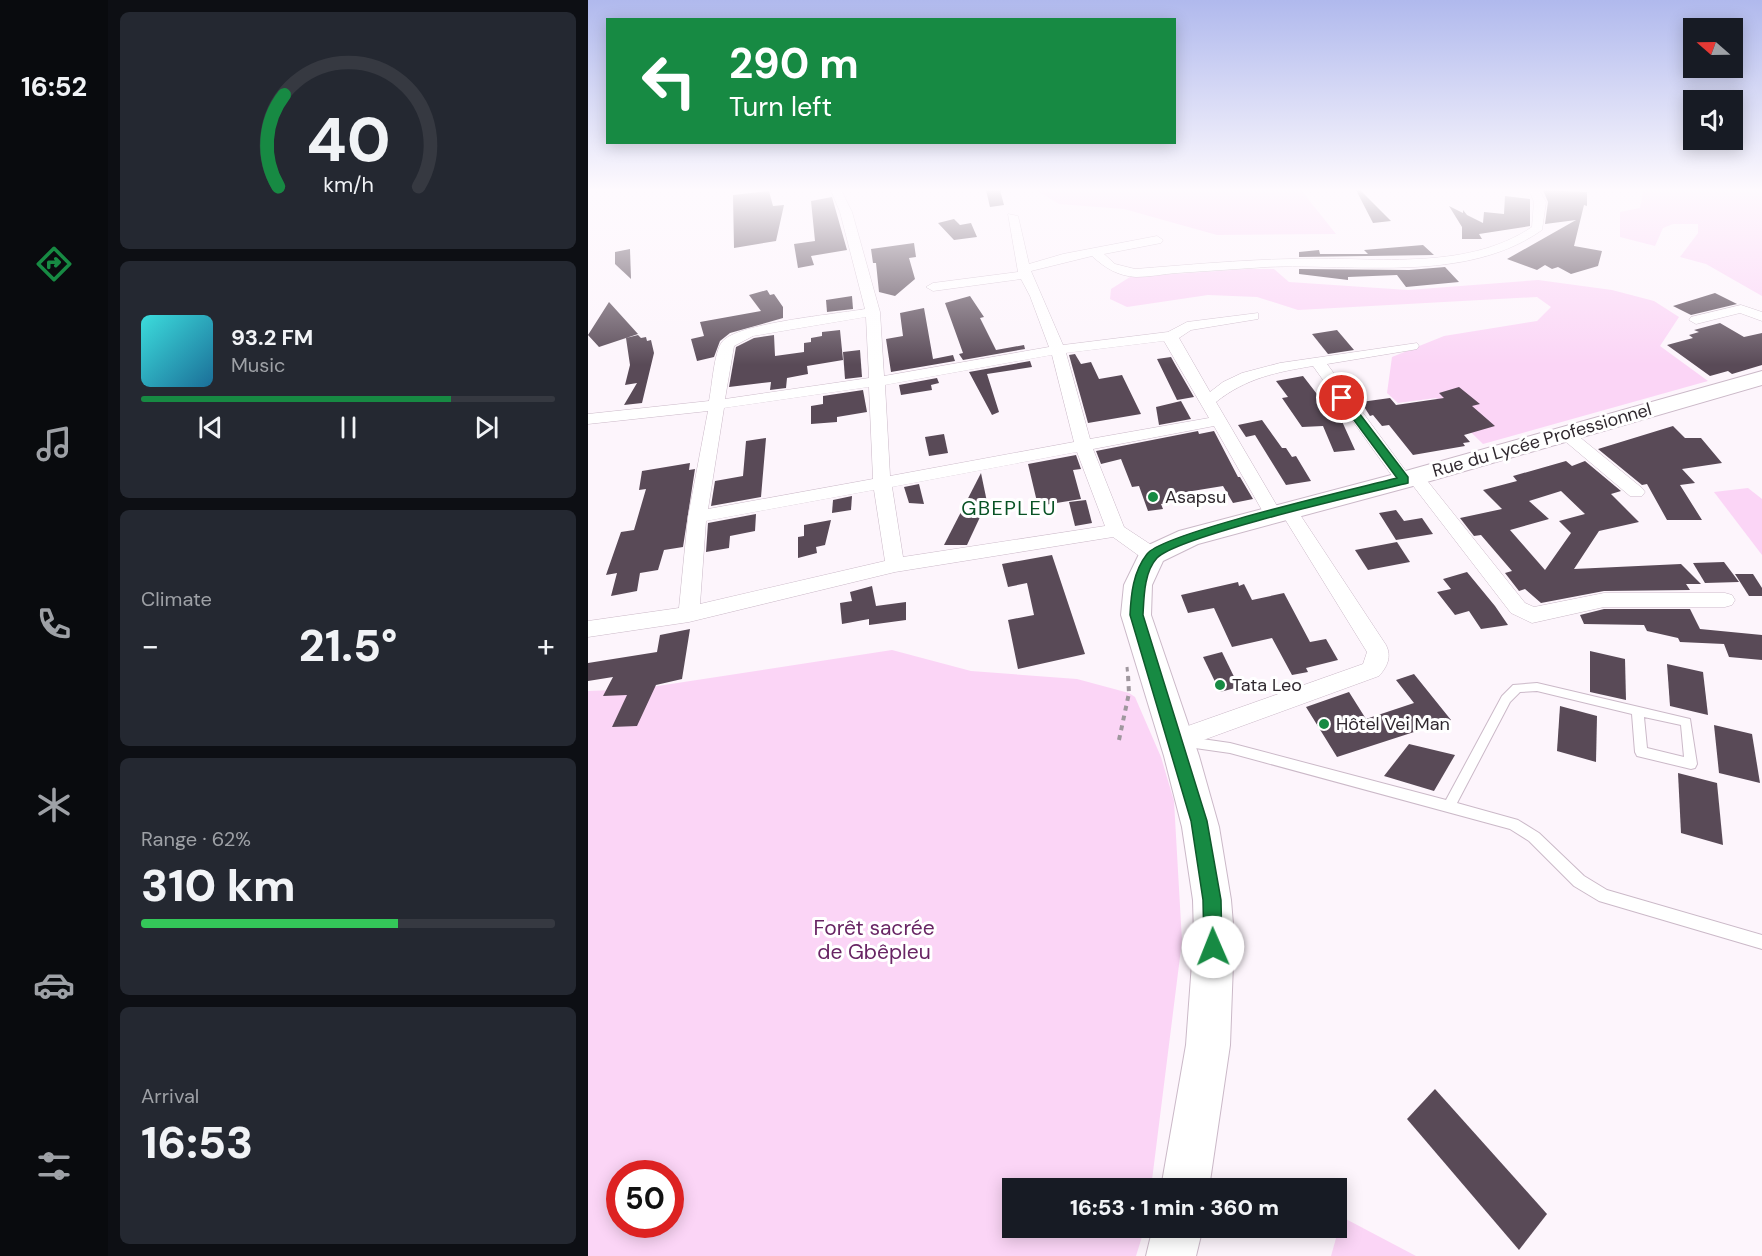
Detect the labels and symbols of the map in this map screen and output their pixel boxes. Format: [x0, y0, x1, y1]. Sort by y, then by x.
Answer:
north arrow [1683, 18, 1743, 78]
pin [1316, 372, 1367, 423]
street label: Rue du Lycée Professionnel [1430, 397, 1654, 483]
place label: Asapsu [1165, 485, 1226, 509]
marker: Asapsu [1146, 490, 1160, 504]
district label: GBEPLEU [961, 495, 1057, 521]
place label: Tata Leo [1232, 673, 1302, 697]
marker: Tata Leo [1213, 678, 1227, 692]
place label: Hôtel Vei Man [1336, 712, 1450, 736]
marker: Hôtel Vei Man [1317, 717, 1331, 731]
park label: Forêt sacrée de Gbêpleu [813, 914, 935, 966]
position arrow [1181, 915, 1245, 979]
speed limit sign: 50 [606, 1160, 684, 1238]

